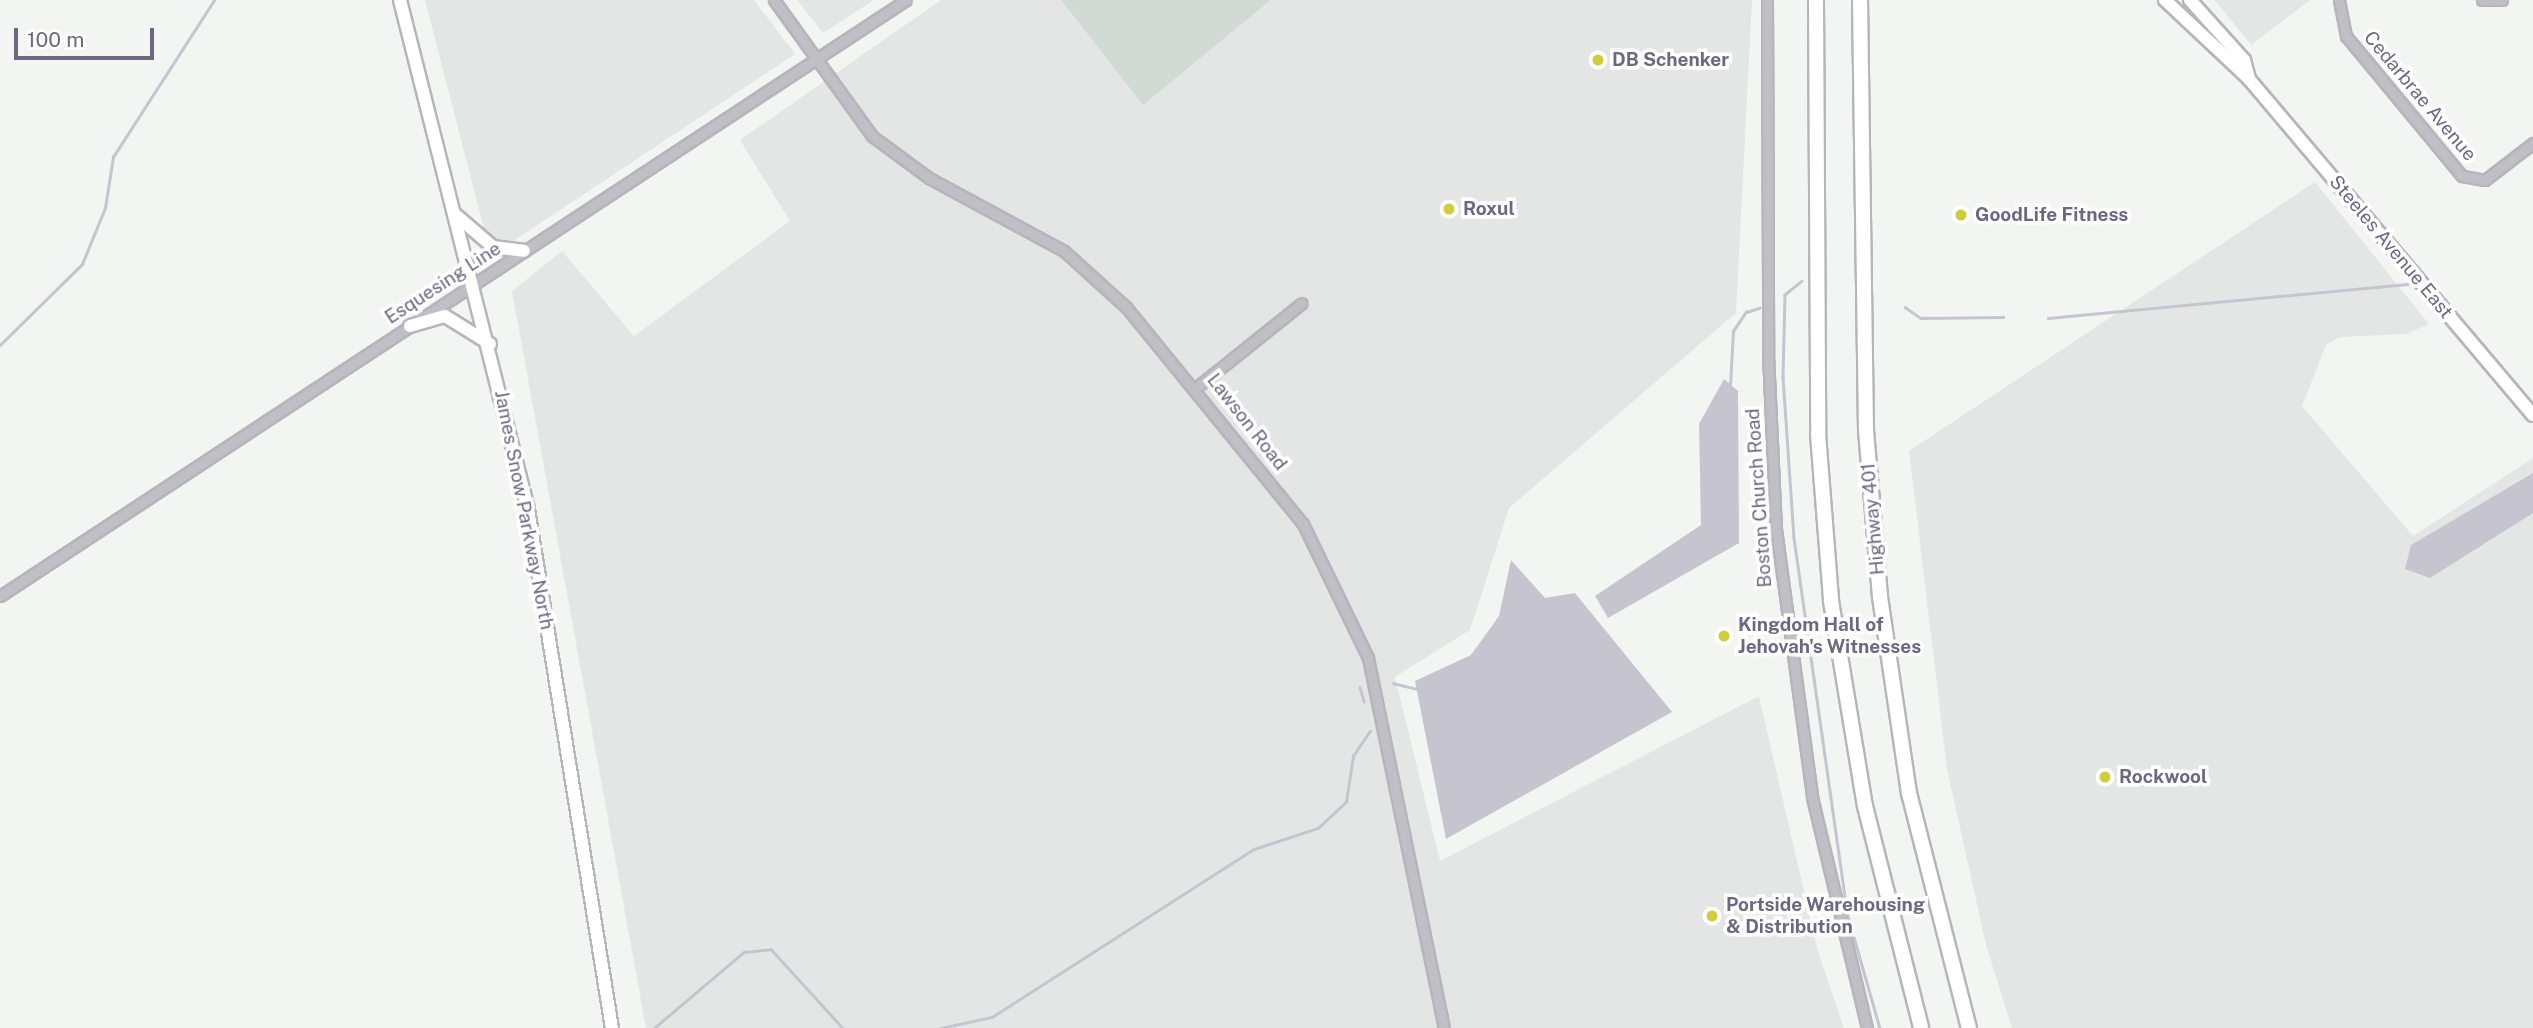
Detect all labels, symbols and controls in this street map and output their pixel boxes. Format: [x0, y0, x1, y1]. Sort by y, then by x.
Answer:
scale bar [18, 14, 158, 58]
street label: Cedarbrae Avenue [2359, 26, 2481, 166]
text: 100 m [27, 27, 84, 52]
place label: DB Schenker [1612, 49, 1729, 71]
marker: DB Schenker [1590, 52, 1606, 68]
street label: Steeles Avenue East [2324, 171, 2458, 323]
place label: Roxul [1463, 198, 1515, 220]
marker: Roxul [1441, 201, 1457, 217]
place label: GoodLife Fitness [1975, 204, 2128, 226]
marker: GoodLife Fitness [1953, 207, 1969, 223]
street label: Esquesing Line [381, 237, 505, 329]
street label: Lawson Road [1202, 369, 1292, 475]
street label: James Snow Parkway North [490, 388, 558, 632]
street label: Boston Church Road [1741, 408, 1777, 588]
street label: Highway 401 [1857, 462, 1889, 576]
place label: Kingdom Hall of Jehovah's Witnesses [1738, 614, 1922, 658]
marker: Kingdom Hall of Jehovah's Witnesses [1716, 628, 1732, 644]
place label: Rockwool [2119, 766, 2207, 788]
marker: Rockwool [2097, 769, 2113, 785]
place label: Portside Warehousing & Distribution [1726, 894, 1925, 938]
marker: Portside Warehousing & Distribution [1704, 908, 1720, 924]

